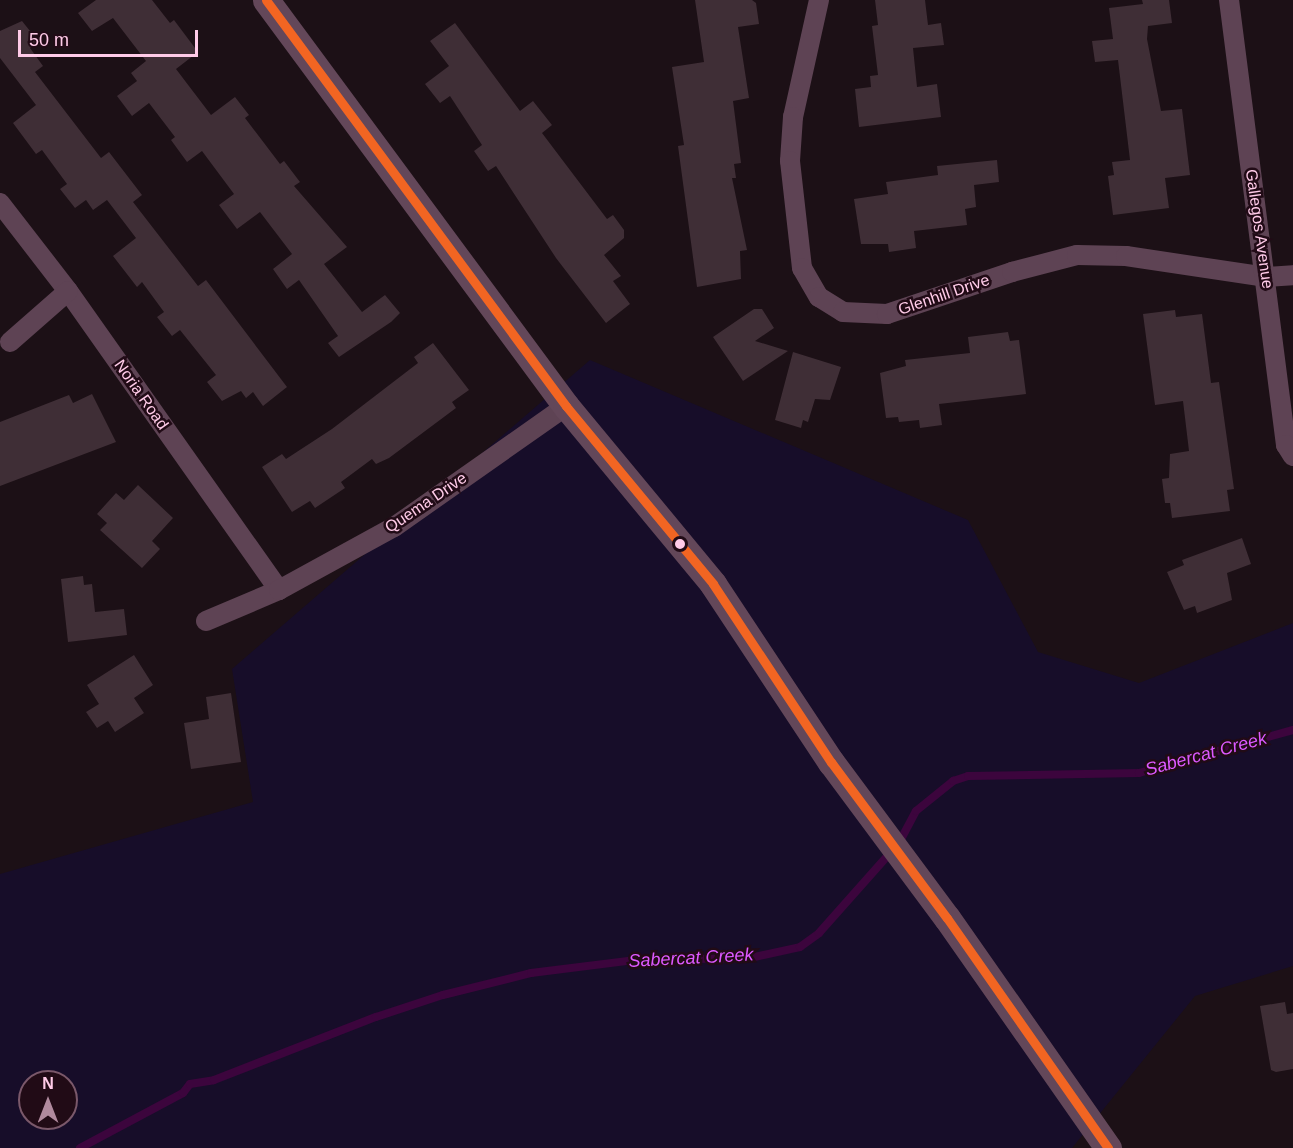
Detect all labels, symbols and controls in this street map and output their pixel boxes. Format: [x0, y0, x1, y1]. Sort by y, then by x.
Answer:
scale bar [21, 18, 201, 56]
text: 50 m [29, 30, 69, 50]
street label: Gallegos Avenue [1241, 167, 1277, 291]
street label: Glenhill Drive [896, 270, 992, 320]
street label: Noria Road [110, 356, 172, 434]
street label: Quema Drive [382, 469, 470, 537]
unlabelled marker [674, 538, 686, 550]
water label: Sabercat Creek [1143, 727, 1269, 781]
water label: Sabercat Creek [628, 944, 754, 972]
north arrow [18, 1070, 78, 1130]
text: N [42, 1075, 54, 1092]

